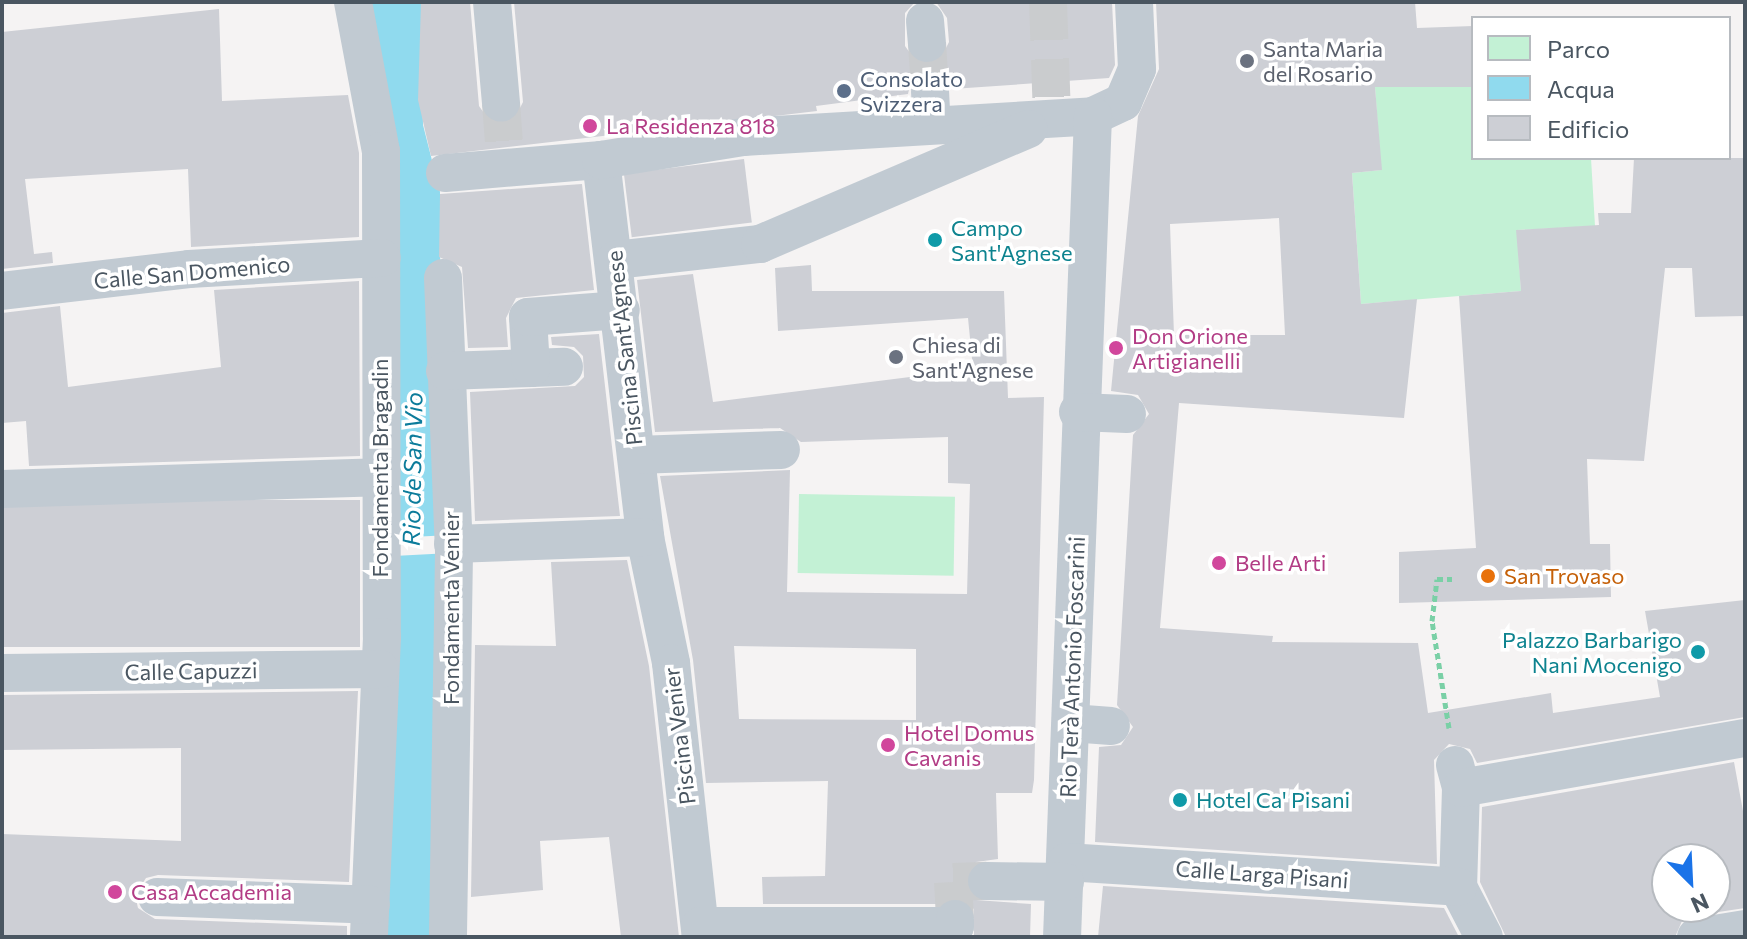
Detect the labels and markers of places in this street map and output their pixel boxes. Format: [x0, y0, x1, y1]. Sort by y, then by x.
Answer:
place label: Santa Maria del Rosario [1263, 35, 1383, 86]
marker: Santa Maria del Rosario [1238, 52, 1256, 70]
place label: Consolato Svizzera [860, 65, 963, 116]
marker: Consolato Svizzera [835, 82, 853, 100]
place label: La Residenza 818 [606, 113, 775, 139]
marker: La Residenza 818 [581, 117, 599, 135]
place label: Campo Sant'Agnese [951, 214, 1073, 266]
marker: Campo Sant'Agnese [926, 231, 944, 249]
place label: Don Orione Artigianelli [1132, 322, 1248, 374]
place label: Chiesa di Sant'Agnese [912, 331, 1034, 382]
marker: Don Orione Artigianelli [1107, 339, 1125, 357]
marker: Chiesa di Sant'Agnese [887, 348, 905, 366]
place label: Belle Arti [1235, 550, 1326, 576]
marker: Belle Arti [1210, 554, 1228, 572]
place label: San Trovaso [1504, 563, 1624, 589]
marker: San Trovaso [1479, 567, 1497, 585]
place label: Palazzo Barbarigo Nani Mocenigo [1502, 626, 1682, 678]
marker: Palazzo Barbarigo Nani Mocenigo [1689, 643, 1707, 661]
place label: Hotel Domus Cavanis [904, 719, 1035, 770]
marker: Hotel Domus Cavanis [879, 736, 897, 754]
place label: Hotel Ca' Pisani [1196, 787, 1350, 813]
marker: Hotel Ca' Pisani [1171, 791, 1189, 809]
place label: Casa Accademia [131, 879, 292, 905]
marker: Casa Accademia [106, 883, 124, 901]

